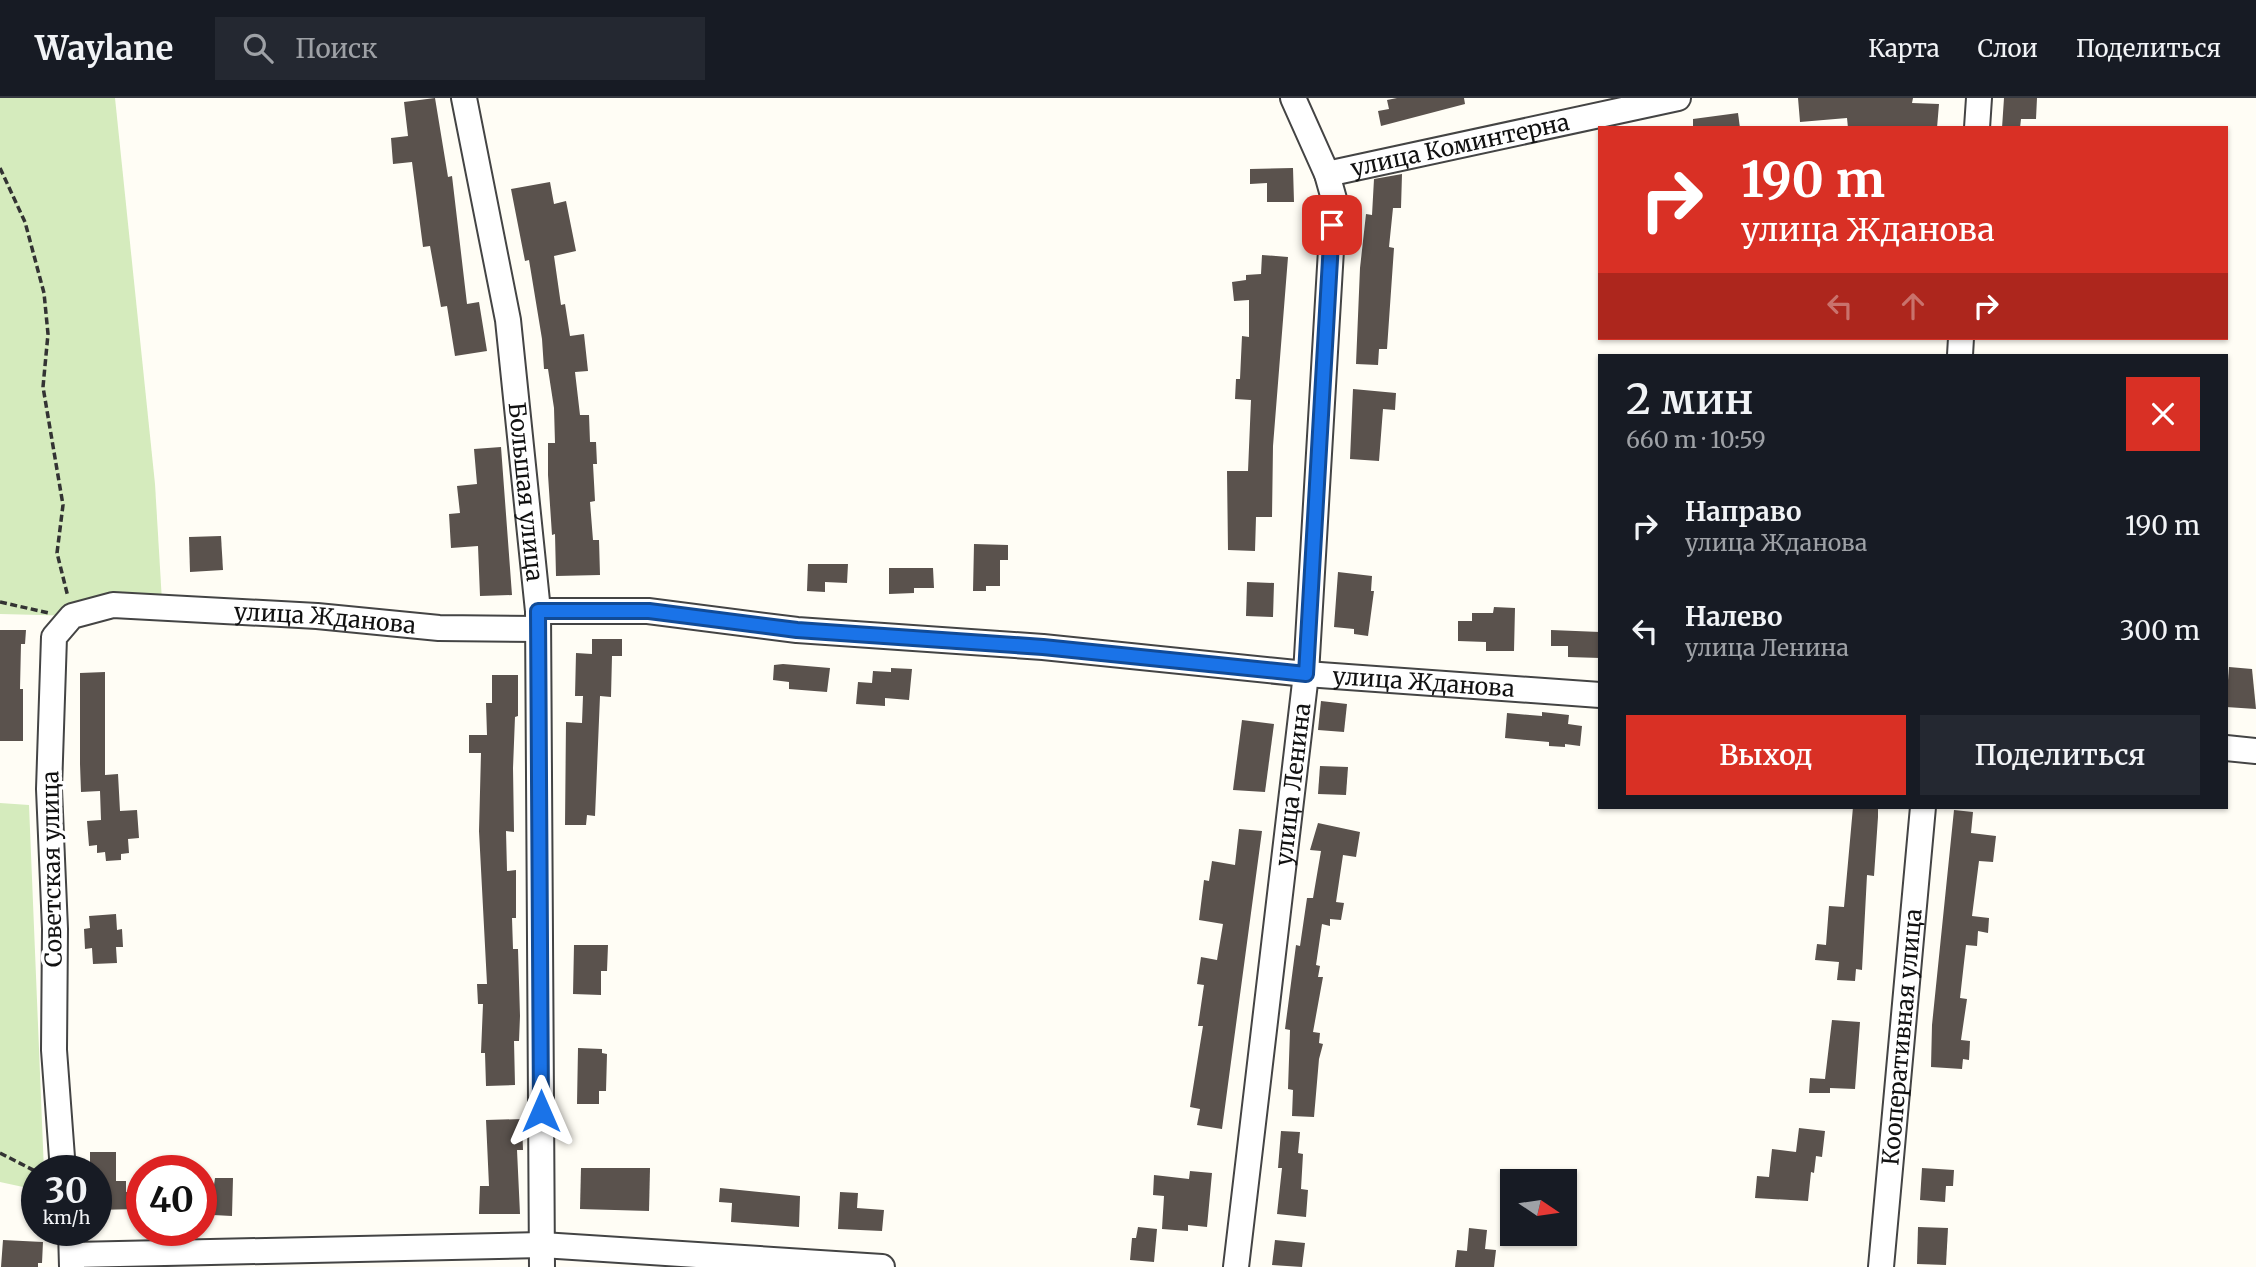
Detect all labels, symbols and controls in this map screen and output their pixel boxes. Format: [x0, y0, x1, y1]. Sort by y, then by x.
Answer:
search box [215, 17, 705, 80]
text: Waylane [35, 28, 173, 69]
icon: search [239, 29, 277, 67]
text: Поиск [295, 32, 378, 65]
text: Карта [1868, 33, 1940, 64]
text: Слои [1978, 33, 2038, 64]
text: Поделиться [2076, 33, 2221, 64]
street label: улица Коминтерна [1348, 107, 1572, 182]
text: 190 m [1741, 149, 1885, 210]
icon: right [1626, 154, 1717, 245]
pin [1302, 195, 1362, 255]
icon: arrive [1313, 206, 1351, 244]
text: улица Жданова [1741, 210, 1995, 250]
icon: left [1821, 287, 1859, 325]
icon: ahead [1894, 287, 1932, 325]
icon: right [1967, 287, 2005, 325]
text: 2 мин [1626, 373, 1754, 425]
button: close [2126, 377, 2200, 451]
street label: Большая улица [503, 401, 550, 583]
text: 660 m · 10:59 [1626, 425, 1766, 454]
text: Направо [1685, 495, 1802, 528]
icon: right [1626, 507, 1664, 545]
text: 190 m [2125, 509, 2200, 542]
text: улица Жданова [1685, 528, 1867, 557]
street label: улица Жданова [233, 597, 417, 640]
text: Налево [1685, 600, 1783, 633]
icon: left [1626, 612, 1664, 650]
text: 300 m [2120, 614, 2200, 647]
text: улица Ленина [1685, 633, 1849, 662]
street label: улица Жданова [1332, 661, 1516, 703]
street label: улица Ленина [1268, 701, 1316, 867]
button: Выход [1626, 715, 1906, 795]
button: Поделиться [1920, 715, 2200, 795]
street label: Советская улица [35, 771, 68, 967]
street label: Кооперативная улица [1875, 907, 1928, 1167]
position arrow [504, 1074, 578, 1148]
speed limit sign: 40 [126, 1155, 217, 1246]
text: 30 [45, 1169, 88, 1213]
north arrow [1500, 1169, 1577, 1246]
map controls [1500, 1169, 1577, 1246]
text: km/h [43, 1206, 90, 1229]

